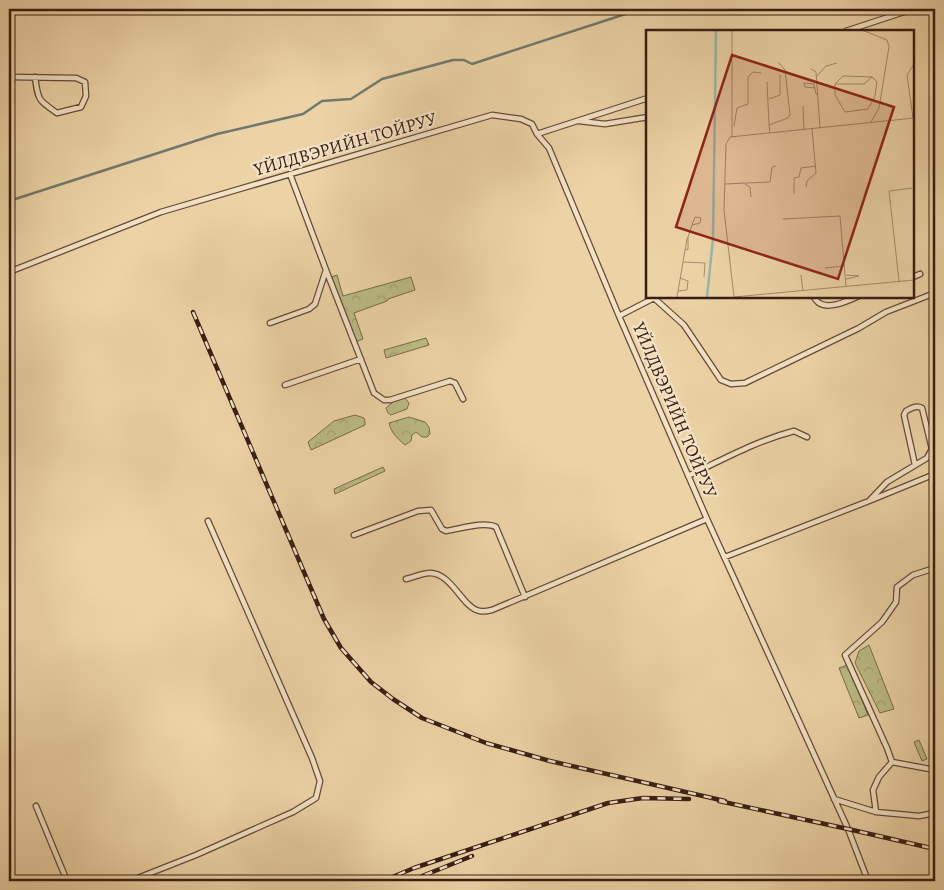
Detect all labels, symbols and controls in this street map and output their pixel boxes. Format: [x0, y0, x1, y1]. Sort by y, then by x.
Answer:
inset map [646, 30, 914, 298]
street label: ҮЙЛДВЭРИЙН ТОЙРУУ [250, 106, 440, 182]
street label: ҮЙЛДВЭРИЙН ТОЙРУУ [627, 317, 723, 502]

